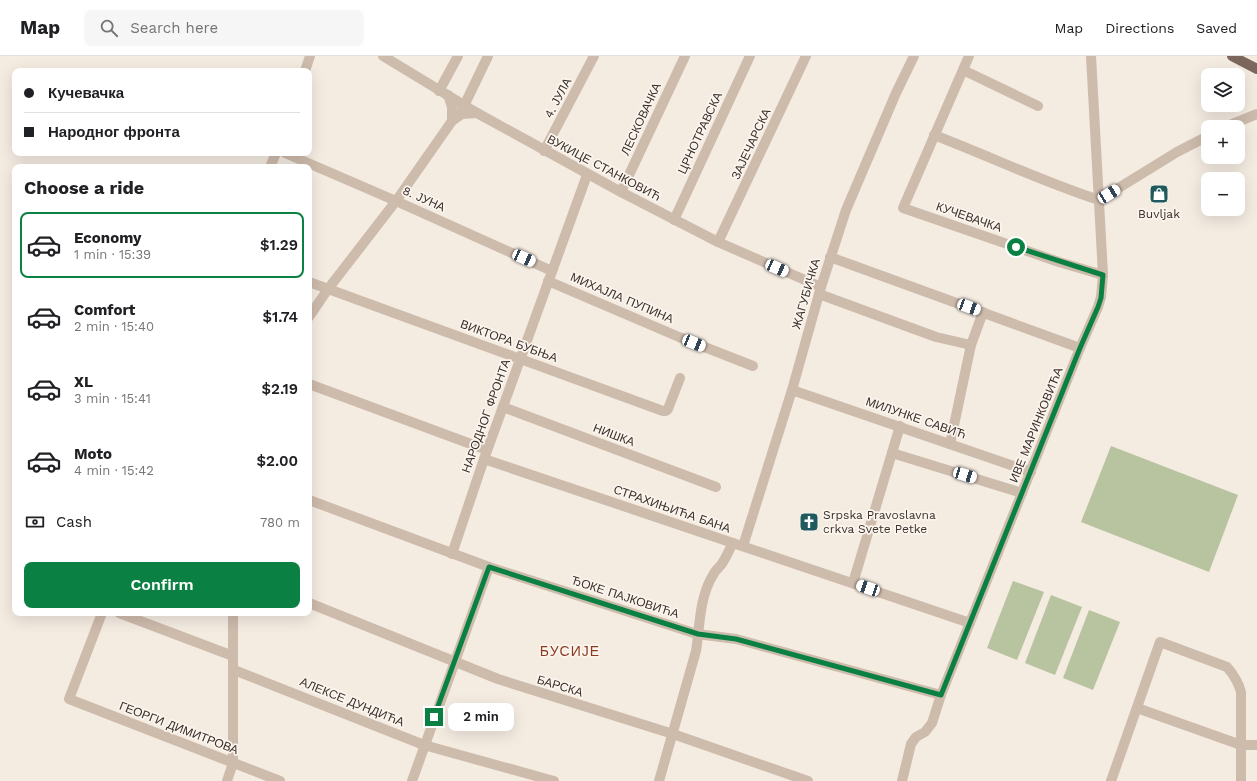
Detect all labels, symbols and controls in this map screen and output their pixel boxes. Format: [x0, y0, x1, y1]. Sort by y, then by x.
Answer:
search box [84, 10, 364, 46]
text: Map [20, 16, 60, 39]
icon: search [98, 17, 120, 39]
text: Search here [130, 19, 218, 37]
text: Map [1055, 20, 1083, 36]
text: Directions [1105, 20, 1174, 36]
text: Saved [1196, 20, 1237, 36]
map controls [1201, 68, 1245, 216]
button: layers [1201, 68, 1245, 112]
street label: 4. ЈУЛА [542, 75, 574, 121]
street label: ЛЕСКОВАЧКА [618, 81, 664, 157]
text: Кучевачка [48, 84, 124, 102]
street label: ЦРНОТРАВСКА [675, 90, 725, 176]
street label: ЗАЈЕЧАРСКА [728, 106, 774, 182]
button: + [1201, 120, 1245, 164]
text: Народног фронта [48, 123, 180, 141]
street label: ВУКИЦЕ СТАНКОВИЋ [545, 132, 663, 204]
button: − [1201, 172, 1245, 216]
text: Choose a ride [24, 177, 144, 198]
street label: 8. ЈУНА [401, 183, 447, 215]
car [1096, 183, 1122, 205]
shop icon: Buvljak [1148, 183, 1170, 205]
street label: КУЧЕВАЧКА [934, 199, 1004, 235]
place label: Buvljak [1138, 207, 1180, 221]
icon: car [26, 227, 62, 263]
text: Economy [74, 229, 141, 247]
text: $1.29 [260, 236, 298, 254]
route start [1007, 238, 1025, 256]
text: 1 min · 15:39 [74, 247, 151, 262]
car [511, 248, 537, 268]
street label: ЖАГУБИЧКА [789, 257, 823, 331]
car [764, 258, 790, 278]
street label: МИХАЈЛА ПУПИНА [568, 270, 676, 326]
car [956, 297, 982, 317]
icon: car [26, 299, 62, 335]
text: Comfort [74, 301, 135, 319]
text: $1.74 [262, 308, 298, 326]
street label: ВИКТОРА БУБЊА [459, 317, 559, 365]
text: 2 min · 15:40 [74, 319, 154, 334]
car [681, 333, 707, 353]
street label: НАРОДНОГ ФРОНТА [459, 357, 513, 475]
street label: ИВЕ МАРИНКОВИЋА [1006, 365, 1066, 485]
icon: car [26, 371, 62, 407]
text: XL [74, 373, 93, 391]
text: $2.19 [262, 380, 298, 398]
text: 3 min · 15:41 [74, 391, 151, 406]
street label: МИЛУНКЕ САВИЋ [864, 394, 968, 442]
street label: НИШКА [591, 421, 637, 449]
icon: car [26, 443, 62, 479]
text: Moto [74, 445, 112, 463]
text: $2.00 [257, 452, 298, 470]
text: 4 min · 15:42 [74, 463, 154, 478]
car [952, 466, 978, 484]
street label: СТРАХИЊИЋА БАНА [612, 482, 732, 536]
place label: Srpska Pravoslavna crkva Svete Petke [823, 508, 936, 536]
icon: cash [24, 511, 46, 533]
church icon: Srpska Pravoslavna crkva Svete Petke [798, 511, 820, 533]
text: Cash [56, 513, 92, 531]
text: 780 m [260, 515, 300, 530]
button: Confirm [24, 562, 300, 608]
street label: ЂОКЕ ПАЈКОВИЋА [569, 573, 681, 621]
car [855, 578, 881, 598]
district label: БУСИЈЕ [540, 643, 600, 659]
street label: БАРСКА [535, 672, 585, 700]
street label: АЛЕКСЕ ДУНДИЋА [298, 675, 406, 729]
street label: ГЕОРГИ ДИМИТРОВА [117, 699, 241, 757]
callout: 2 min [448, 703, 514, 731]
route end [425, 708, 443, 726]
text: 2 min [463, 709, 499, 724]

